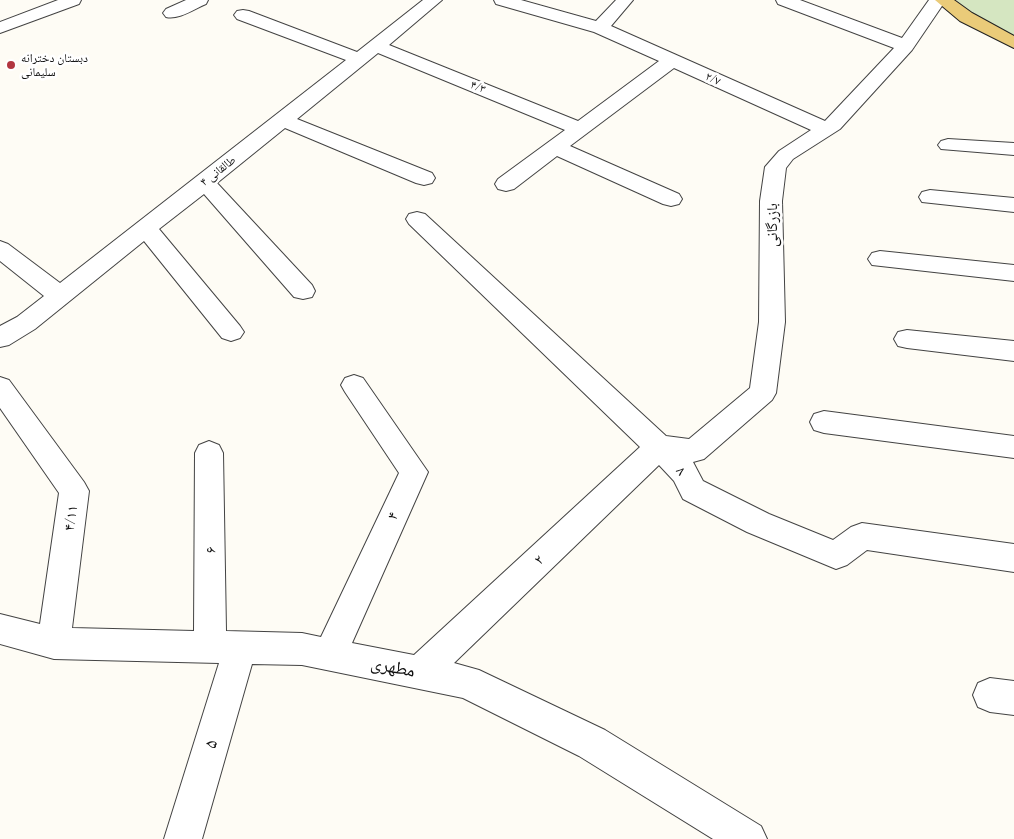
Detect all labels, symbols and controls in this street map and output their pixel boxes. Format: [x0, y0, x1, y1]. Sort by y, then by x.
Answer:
place label: دبستان دخترانه سلیمانی [21, 51, 88, 79]
marker: دبستان دخترانه سلیمانی [5, 59, 17, 71]
street label: ۲/۷ [703, 69, 723, 89]
street label: ۴/۳ [468, 77, 488, 97]
street label: طالقانی ۴ [197, 153, 239, 189]
street label: بازرگانی [763, 203, 781, 247]
street label: ۸ [672, 463, 690, 479]
street label: ۴/۱۱ [60, 504, 82, 532]
street label: ۴ [383, 509, 403, 523]
street label: ۶ [201, 547, 219, 553]
street label: ۲ [530, 551, 548, 569]
street label: مطهری [369, 652, 417, 682]
street label: ۵ [199, 737, 223, 751]

